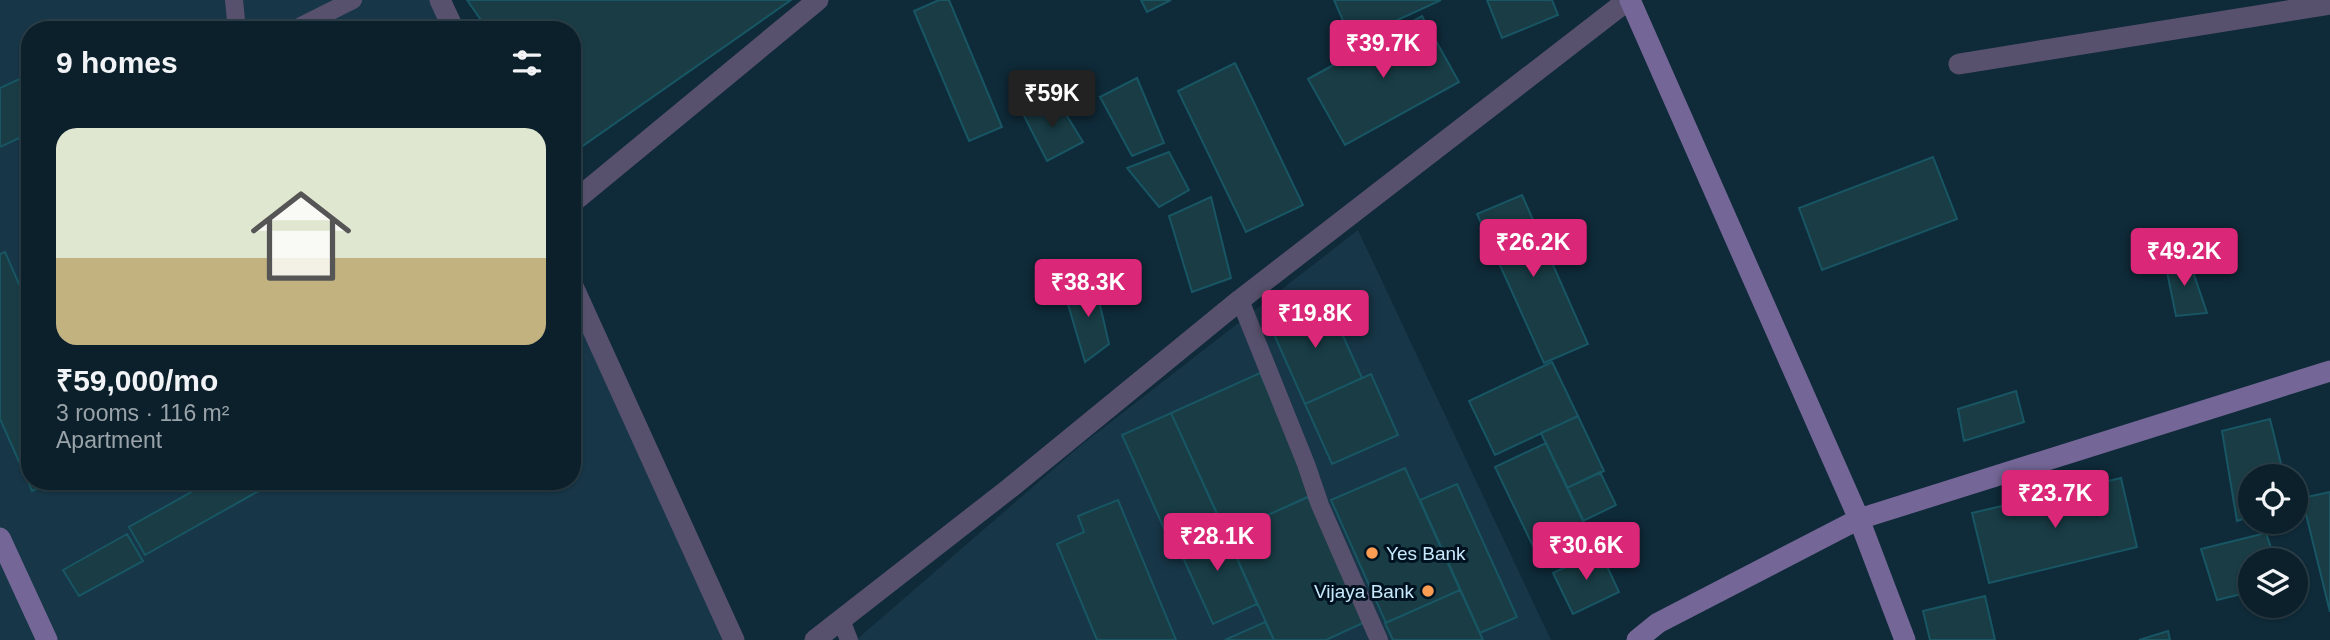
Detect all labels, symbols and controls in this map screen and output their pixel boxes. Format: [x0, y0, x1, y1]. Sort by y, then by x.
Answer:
pin: ₹39.7K [1326, 20, 1440, 80]
text: ₹39.7K [1346, 30, 1420, 56]
icon: filters [508, 44, 546, 82]
text: 9 homes [56, 46, 178, 79]
pin: ₹59K [1011, 71, 1093, 130]
text: ₹59K [1024, 80, 1080, 106]
icon: home [238, 173, 364, 299]
pin: ₹26.2K [1476, 219, 1590, 279]
text: ₹26.2K [1496, 229, 1570, 255]
pin: ₹49.2K [2127, 229, 2241, 288]
text: ₹49.2K [2147, 238, 2221, 264]
pin: ₹38.3K [1031, 260, 1145, 319]
text: ₹38.3K [1051, 269, 1125, 295]
pin: ₹19.8K [1258, 290, 1372, 350]
text: ₹19.8K [1278, 300, 1352, 326]
text: ₹59,000/mo [56, 364, 218, 397]
text: 3 rooms · 116 m² [56, 400, 229, 426]
text: Apartment [56, 427, 162, 453]
map controls [2238, 464, 2308, 618]
button: locate [2238, 464, 2308, 534]
pin: ₹23.7K [1998, 470, 2112, 530]
text: ₹23.7K [2018, 480, 2092, 506]
pin: ₹28.1K [1160, 514, 1274, 573]
pin: ₹30.6K [1529, 522, 1643, 582]
text: ₹28.1K [1180, 523, 1254, 549]
text: ₹30.6K [1549, 532, 1623, 558]
place label: Yes Bank [1386, 543, 1466, 564]
marker: Yes Bank [1364, 545, 1380, 561]
button: layers [2238, 548, 2308, 618]
place label: Vijaya Bank [1314, 581, 1414, 602]
marker: Vijaya Bank [1420, 583, 1436, 599]

